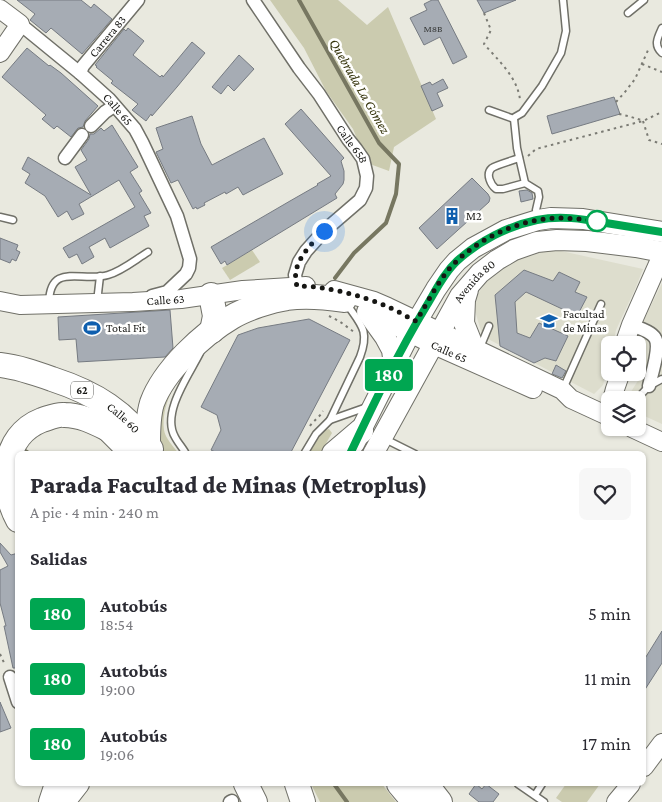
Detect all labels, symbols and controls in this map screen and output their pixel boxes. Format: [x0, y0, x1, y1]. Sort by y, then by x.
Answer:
street label: Carrera 83 [86, 13, 129, 60]
house number: M8B [423, 23, 443, 34]
water label: Quebrada La Gómez [326, 36, 394, 137]
street label: Calle 65 [100, 90, 136, 128]
street label: Calle 65B [334, 122, 371, 165]
building icon: M2 [442, 206, 462, 226]
place label: M2 [466, 209, 482, 223]
unlabelled marker [586, 210, 608, 232]
your location [312, 219, 337, 244]
street label: Avenida 80 [451, 257, 498, 305]
street label: Calle 63 [146, 292, 186, 308]
place label: Facultad de Minas [563, 307, 607, 335]
school or university icon: Facultad de Minas [539, 311, 559, 331]
sports icon: Total Fit [82, 318, 102, 338]
place label: Total Fit [106, 321, 147, 335]
map controls [601, 336, 646, 436]
button: locate [601, 336, 646, 381]
street label: Calle 65 [429, 338, 469, 366]
line badge: 180 [360, 359, 418, 391]
text: 180 [375, 365, 403, 385]
road number: 62 [71, 382, 93, 398]
button: layers [601, 391, 646, 436]
street label: Calle 60 [104, 400, 143, 436]
button: heart [579, 468, 631, 520]
text: Parada Facultad de Minas (Metroplus) [30, 471, 428, 498]
text: A pie · 4 min · 240 m [30, 504, 159, 521]
text: Salidas [30, 548, 87, 569]
text: Autobús [100, 595, 167, 616]
text: 5 min [588, 603, 631, 624]
text: 180 [43, 604, 72, 624]
text: 18:54 [100, 616, 133, 633]
text: Autobús [100, 660, 167, 681]
text: 11 min [584, 668, 631, 689]
text: 180 [43, 669, 72, 689]
text: 19:00 [100, 681, 135, 698]
text: Autobús [100, 725, 167, 746]
text: 17 min [582, 733, 631, 754]
text: 180 [43, 734, 72, 754]
text: 19:06 [100, 746, 134, 763]

